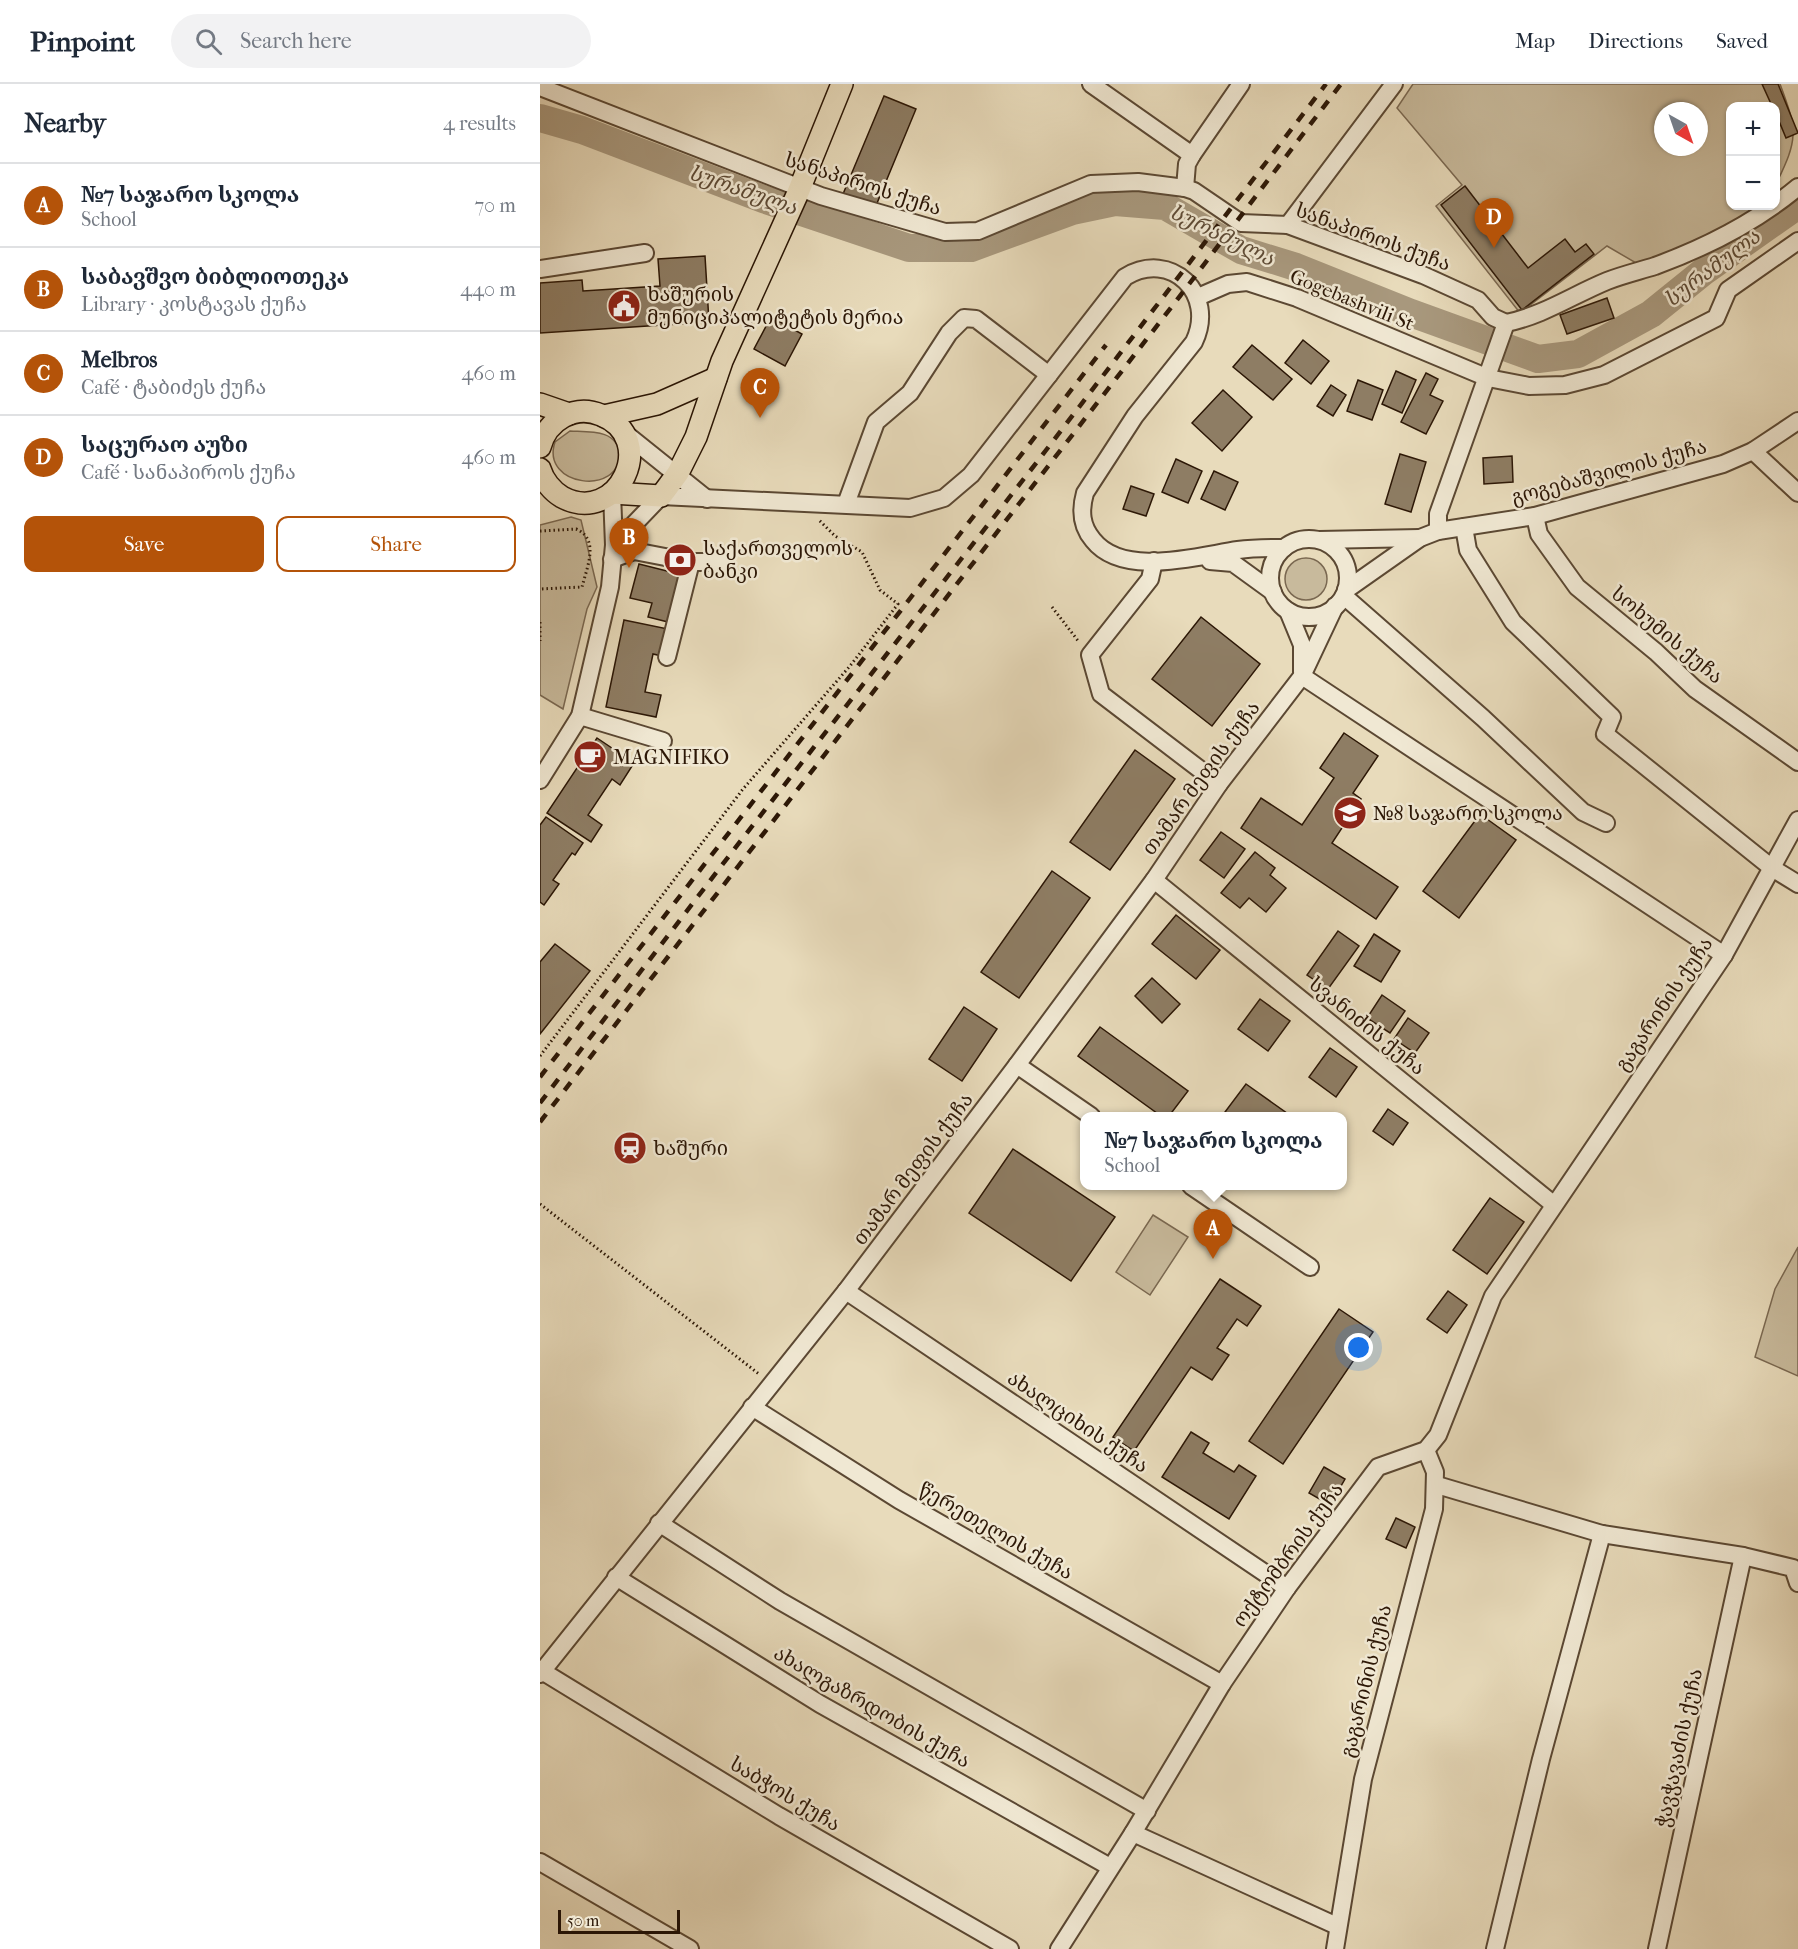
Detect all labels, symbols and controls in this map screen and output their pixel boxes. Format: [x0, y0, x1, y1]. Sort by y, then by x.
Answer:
search box [171, 14, 591, 68]
text: Pinpoint [30, 25, 135, 58]
icon: search [192, 25, 225, 58]
text: Search here [240, 28, 352, 54]
text: Map [1515, 29, 1555, 53]
text: Directions [1588, 29, 1683, 53]
text: Saved [1716, 29, 1768, 53]
north arrow [1654, 102, 1708, 156]
map controls [1726, 102, 1780, 210]
button: + [1726, 102, 1780, 156]
text: Nearby [24, 108, 106, 139]
text: 4 results [443, 112, 516, 135]
street label: სანაპიროს ქუჩა [782, 148, 944, 220]
button: − [1726, 156, 1780, 210]
water label: სურამულა [685, 160, 801, 221]
text: №7 საჯარო სკოლა [81, 182, 299, 208]
text: A [37, 194, 50, 217]
text: 70 m [474, 194, 516, 217]
street label: სანაპიროს ქუჩა [1292, 198, 1454, 276]
pin: D [1474, 198, 1514, 248]
water label: სურამულა [1165, 199, 1279, 272]
text: School [81, 208, 137, 231]
water label: სურამულა [1660, 224, 1766, 312]
text: საბავშვო ბიბლიოთეკა [81, 264, 349, 290]
street label: Gogebashvili St [1287, 265, 1417, 335]
text: B [37, 278, 50, 301]
text: 440 m [460, 278, 516, 301]
place label: ხაშურის მუნიციპალიტეტის მერია [647, 283, 903, 329]
public building icon: ხაშურის მუნიციპალიტეტის მერია [606, 288, 642, 324]
text: Library · კოსტავას ქუჩა [81, 293, 307, 316]
text: Melbros [81, 347, 157, 373]
text: C [37, 362, 50, 385]
text: 460 m [461, 362, 516, 385]
pin: C [740, 368, 780, 418]
text: Café · ტაბიძეს ქუჩა [81, 376, 266, 399]
text: საცურაო აუზი [81, 432, 248, 458]
street label: გოგებაშვილის ქუჩა [1509, 435, 1709, 509]
text: D [36, 446, 51, 469]
text: 460 m [461, 446, 516, 469]
text: Café · სანაპიროს ქუჩა [81, 461, 296, 484]
button: Save [24, 516, 264, 572]
button: Share [276, 516, 516, 572]
pin: B [610, 518, 649, 568]
place label: საქართველოს ბანკი [703, 537, 853, 583]
bank icon: საქართველოს ბანკი [662, 542, 698, 578]
street label: სოხუმის ქუჩა [1607, 582, 1727, 688]
street label: თამარ მეფის ქუჩა [1138, 697, 1264, 859]
cafe icon: MAGNIFIKO [572, 739, 608, 775]
place label: MAGNIFIKO [613, 746, 729, 769]
school or university icon: №8 საჯარო სკოლა [1332, 795, 1368, 831]
place label: №8 საჯარო სკოლა [1373, 802, 1563, 825]
street label: გაგარინის ქუჩა [1611, 933, 1717, 1075]
street label: სვანიძის ქუჩა [1304, 972, 1430, 1080]
street label: თამარ მეფის ქუჩა [848, 1088, 978, 1250]
popup [1080, 1112, 1347, 1190]
text: №7 საჯარო სკოლა [1104, 1128, 1323, 1154]
station icon: ხაშური [612, 1130, 648, 1166]
place label: ხაშური [653, 1137, 728, 1160]
text: School [1104, 1154, 1160, 1177]
pin: A [1194, 1210, 1232, 1259]
your location [1344, 1333, 1373, 1362]
street label: ახალციხის ქუჩა [1003, 1366, 1153, 1478]
street label: წერეთელის ქუჩა [915, 1478, 1077, 1584]
street label: ოქტომბრის ქუჩა [1228, 1478, 1348, 1632]
street label: გაგარინის ქუჩა [1336, 1602, 1396, 1760]
street label: ახალგაზრდობის ქუჩა [770, 1641, 974, 1773]
street label: ჭავჭავაძის ქუჩა [1651, 1667, 1707, 1829]
street label: საბჭოს ქუჩა [726, 1752, 844, 1836]
scale bar [558, 1907, 680, 1934]
text: 50 m [567, 1911, 599, 1930]

